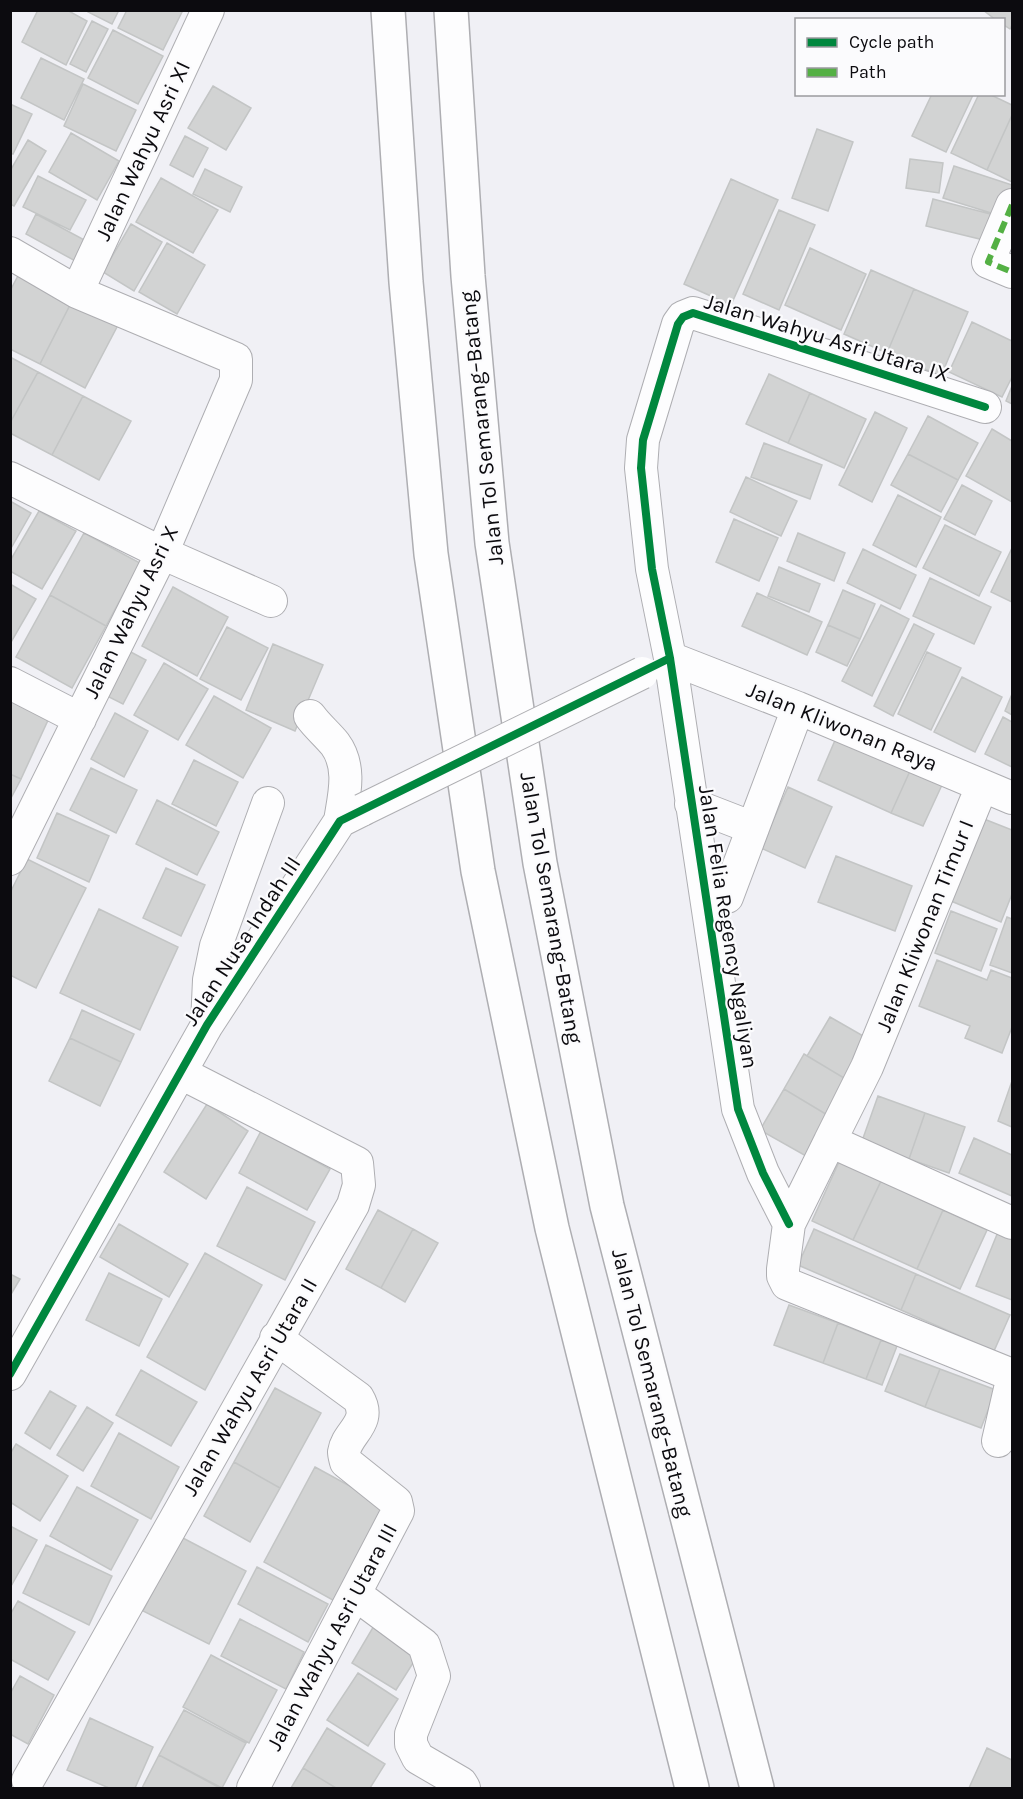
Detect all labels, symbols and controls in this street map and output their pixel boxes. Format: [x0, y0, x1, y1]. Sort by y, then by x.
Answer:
legend [795, 18, 1005, 96]
text: Cycle path [849, 31, 934, 53]
street label: Jalan Wahyu Asri XI [90, 57, 196, 245]
text: Path [849, 61, 887, 83]
street label: Jalan Wahyu Asri Utara IX [701, 288, 953, 388]
street label: Jalan Tol Semarang–Batang [455, 289, 509, 566]
street label: Jalan Wahyu Asri X [78, 521, 184, 703]
street label: Jalan Kliwonan Raya [743, 677, 941, 777]
street label: Jalan Tol Semarang–Batang [514, 770, 588, 1047]
street label: Jalan Felia Regency Ngaliyan [693, 783, 763, 1071]
street label: Jalan Kliwonan Timur I [871, 816, 979, 1036]
street label: Jalan Nusa Indah III [178, 851, 306, 1031]
street label: Jalan Tol Semarang–Batang [606, 1246, 698, 1520]
street label: Jalan Wahyu Asri Utara II [177, 1273, 323, 1501]
street label: Jalan Wahyu Asri Utara III [261, 1519, 403, 1755]

